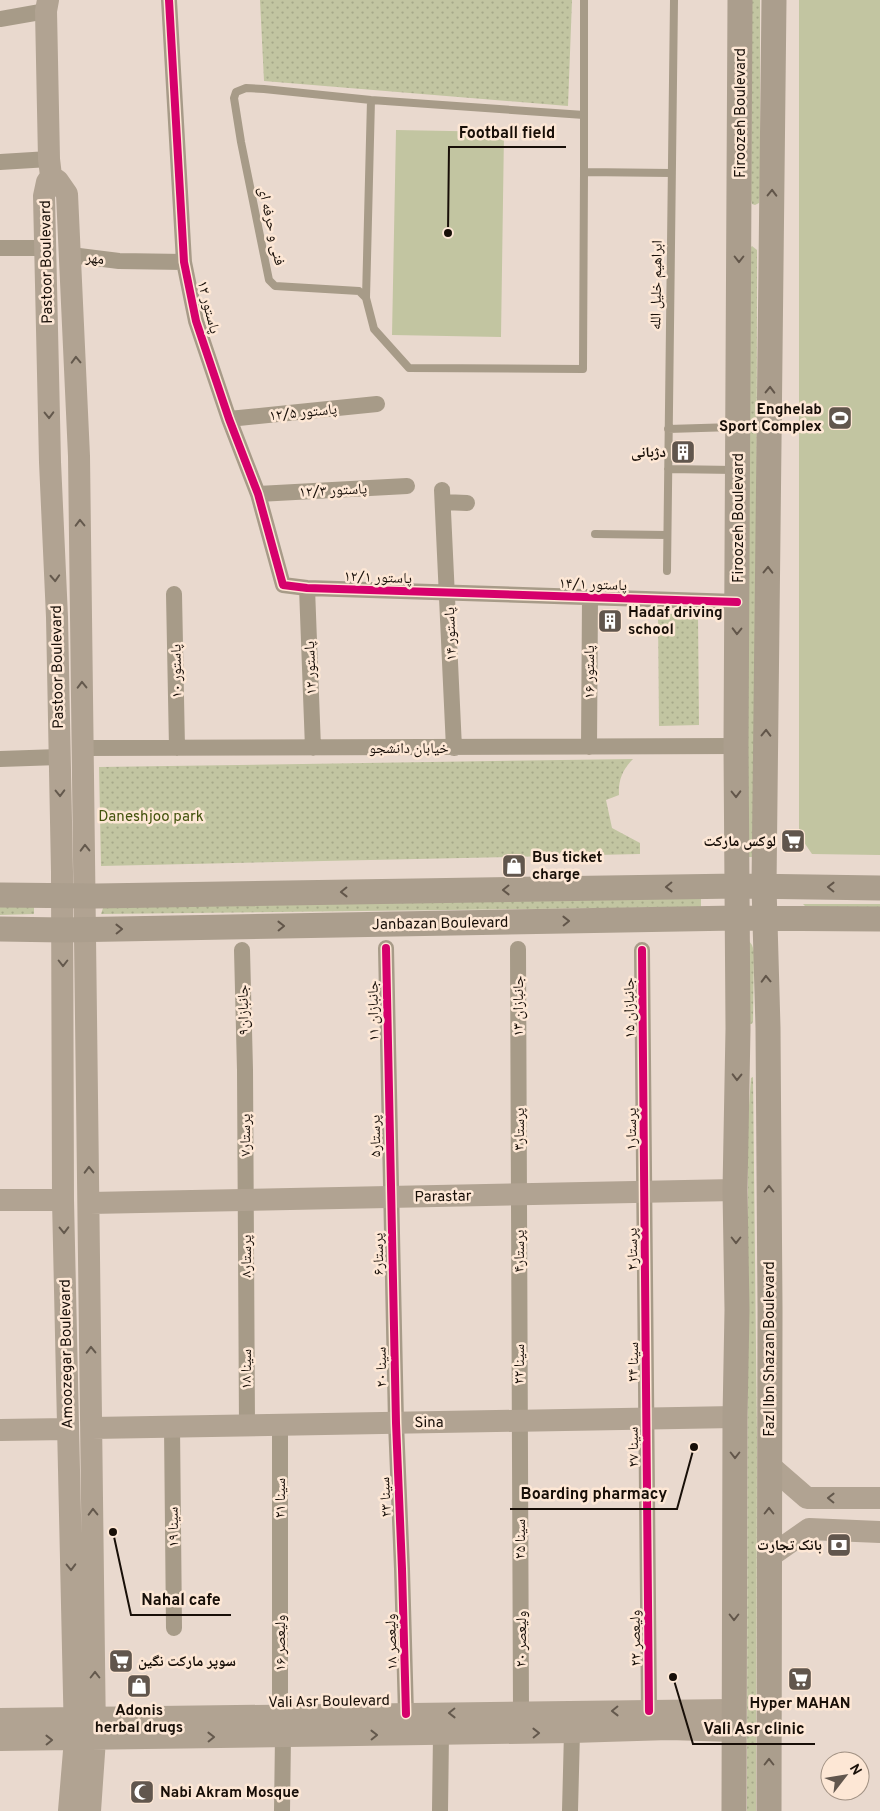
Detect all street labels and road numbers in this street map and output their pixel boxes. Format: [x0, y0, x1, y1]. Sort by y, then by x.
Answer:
street label: Firoozeh Boulevard [732, 48, 751, 178]
street label: فنی و حرفه ای [253, 185, 288, 267]
street label: Pastoor Boulevard [37, 200, 58, 324]
street label: ابراهیم خلیل الله [647, 240, 668, 330]
street label: مهر [83, 249, 105, 270]
street label: ۱۲ پاستور [192, 279, 223, 336]
street label: پاستور ۱۲/۵ [268, 400, 338, 426]
street label: Firoozeh Boulevard [730, 453, 749, 583]
street label: پاستور ۱۲/۳ [299, 480, 368, 503]
street label: پاستور ۱۲/۱ [344, 568, 412, 589]
street label: پاستور ۱۴/۱ [559, 575, 627, 596]
street label: Pastoor Boulevard [48, 605, 69, 729]
street label: پاستور ۱۴ [441, 607, 462, 661]
street label: پاستور ۱۲ [301, 641, 322, 695]
street label: پاستور ۱۰ [168, 644, 187, 698]
street label: پاستور ۱۶ [581, 645, 600, 699]
street label: خیابان دانشجو [369, 740, 449, 759]
street label: Janbazan Boulevard [372, 914, 509, 935]
street label: جانبازان ۱۳ [510, 975, 529, 1036]
street label: جانبازان ۱۵ [620, 977, 641, 1039]
street label: جانبازان ۱۱ [364, 980, 385, 1042]
street label: جانبازان۹ [235, 984, 254, 1035]
street label: پرستار۳ [511, 1108, 530, 1150]
street label: پرستار۱ [623, 1108, 642, 1150]
street label: پرستار۷ [237, 1114, 256, 1156]
street label: پرستار۵ [367, 1114, 386, 1158]
street label: Parastar [414, 1188, 472, 1207]
street label: پرستار۲ [624, 1227, 643, 1271]
street label: پرستار۴ [511, 1230, 530, 1272]
street label: پرستار۶ [370, 1232, 389, 1276]
street label: پرستار۸ [238, 1235, 257, 1277]
street label: Fazl Ibn Shazan Boulevard [761, 1261, 780, 1437]
street label: Amoozegar Boulevard [57, 1279, 78, 1429]
street label: سینا ۲۴ [625, 1342, 644, 1382]
street label: سینا ۲۲ [511, 1344, 530, 1384]
street label: سینا ۲۰ [373, 1346, 392, 1387]
street label: سینا ۱۸ [238, 1349, 257, 1389]
street label: Sina [414, 1414, 444, 1433]
street label: سینا ۲۷ [625, 1426, 644, 1467]
street label: سینا ۲۳ [376, 1476, 397, 1518]
street label: سینا ۲۱ [272, 1478, 291, 1518]
street label: سینا ۱۹ [165, 1506, 184, 1547]
street label: سینا ۲۵ [512, 1519, 531, 1559]
street label: ولیعصر ۲۲ [627, 1610, 646, 1666]
street label: ولیعصر ۲۰ [513, 1611, 532, 1667]
street label: ولیعصر ۱۸ [382, 1613, 403, 1671]
street label: ولیعصر ۱۶ [272, 1615, 291, 1671]
street label: Vali Asr Boulevard [268, 1692, 390, 1713]

